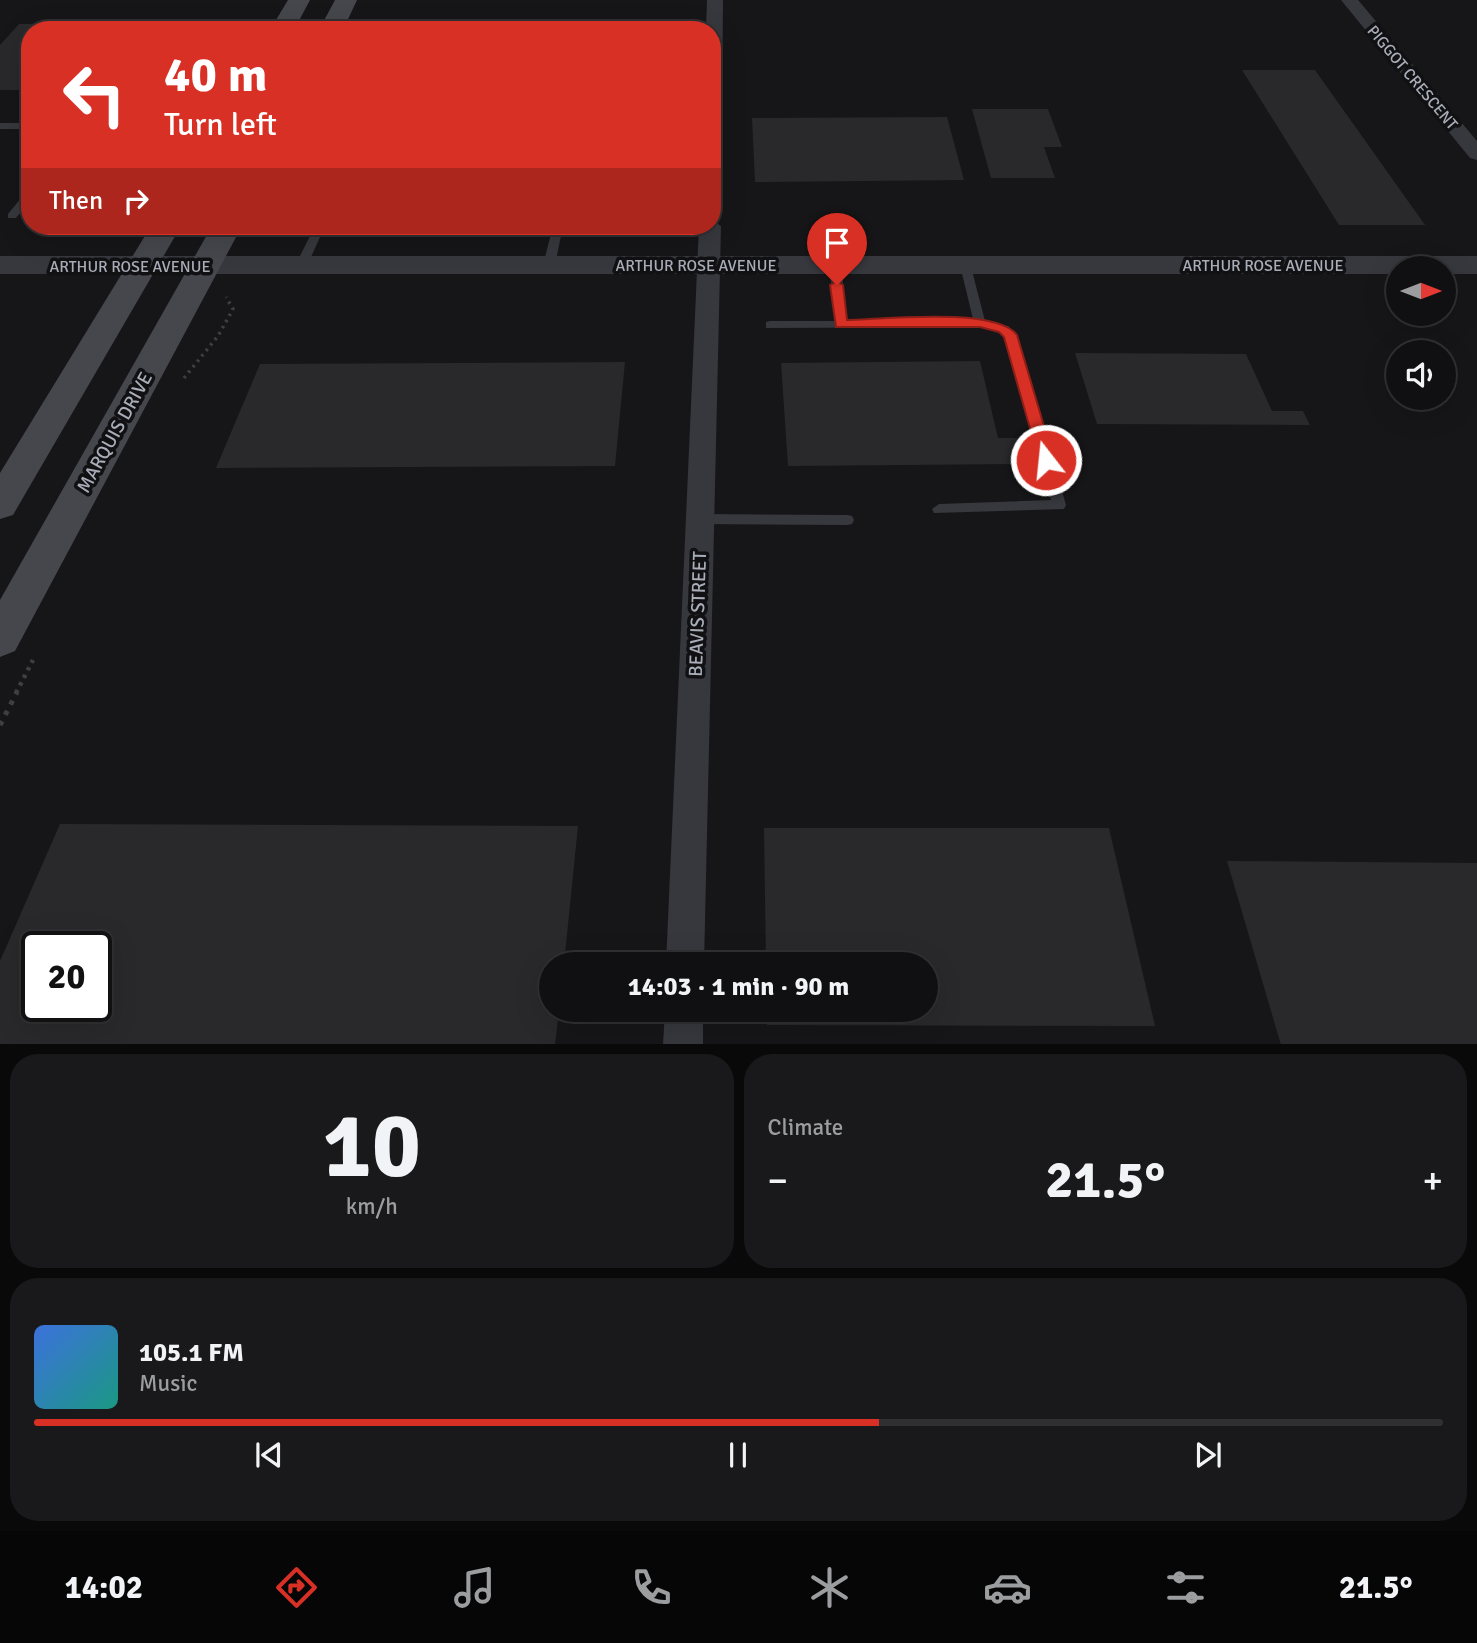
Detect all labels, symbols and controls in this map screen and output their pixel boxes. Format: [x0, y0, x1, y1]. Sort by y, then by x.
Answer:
street label: PIGGOT CRESCENT [1363, 21, 1462, 134]
text: 40 m [164, 45, 267, 105]
icon: left [49, 49, 140, 140]
text: Turn left [164, 105, 277, 144]
icon: right [117, 182, 155, 220]
text: Then [49, 185, 103, 217]
pin [807, 213, 867, 285]
icon: arrive [818, 224, 856, 262]
street label: ARTHUR ROSE AVENUE [616, 256, 776, 276]
street label: ARTHUR ROSE AVENUE [1183, 256, 1343, 276]
north arrow [1386, 256, 1456, 326]
map controls [1386, 256, 1456, 410]
street label: ARTHUR ROSE AVENUE [50, 257, 210, 277]
button: sound [1386, 340, 1456, 410]
street label: MARQUIS DRIVE [72, 368, 158, 497]
position arrow [1009, 423, 1083, 497]
street label: BEAVIS STREET [684, 550, 712, 677]
speed limit sign: 20 [21, 931, 112, 1022]
text: 14:03 · 1 min · 90 m [628, 971, 849, 1003]
text: 10 [323, 1090, 421, 1203]
text: Climate [768, 1113, 843, 1142]
text: 21.5° [1045, 1148, 1165, 1212]
text: − [768, 1157, 788, 1204]
text: + [1422, 1157, 1443, 1204]
text: km/h [346, 1192, 398, 1221]
text: 105.1 FM [139, 1337, 244, 1369]
text: Music [139, 1369, 197, 1398]
icon: previous [250, 1436, 288, 1474]
icon: pause [719, 1436, 757, 1474]
icon: next [1189, 1436, 1227, 1474]
icon: directions [272, 1563, 321, 1612]
icon: music [450, 1563, 499, 1612]
icon: phone [627, 1563, 676, 1612]
icon: climate [805, 1563, 854, 1612]
icon: car [983, 1563, 1032, 1612]
icon: filters [1161, 1563, 1210, 1612]
text: 14:02 [64, 1568, 143, 1607]
text: 21.5° [1339, 1568, 1413, 1607]

